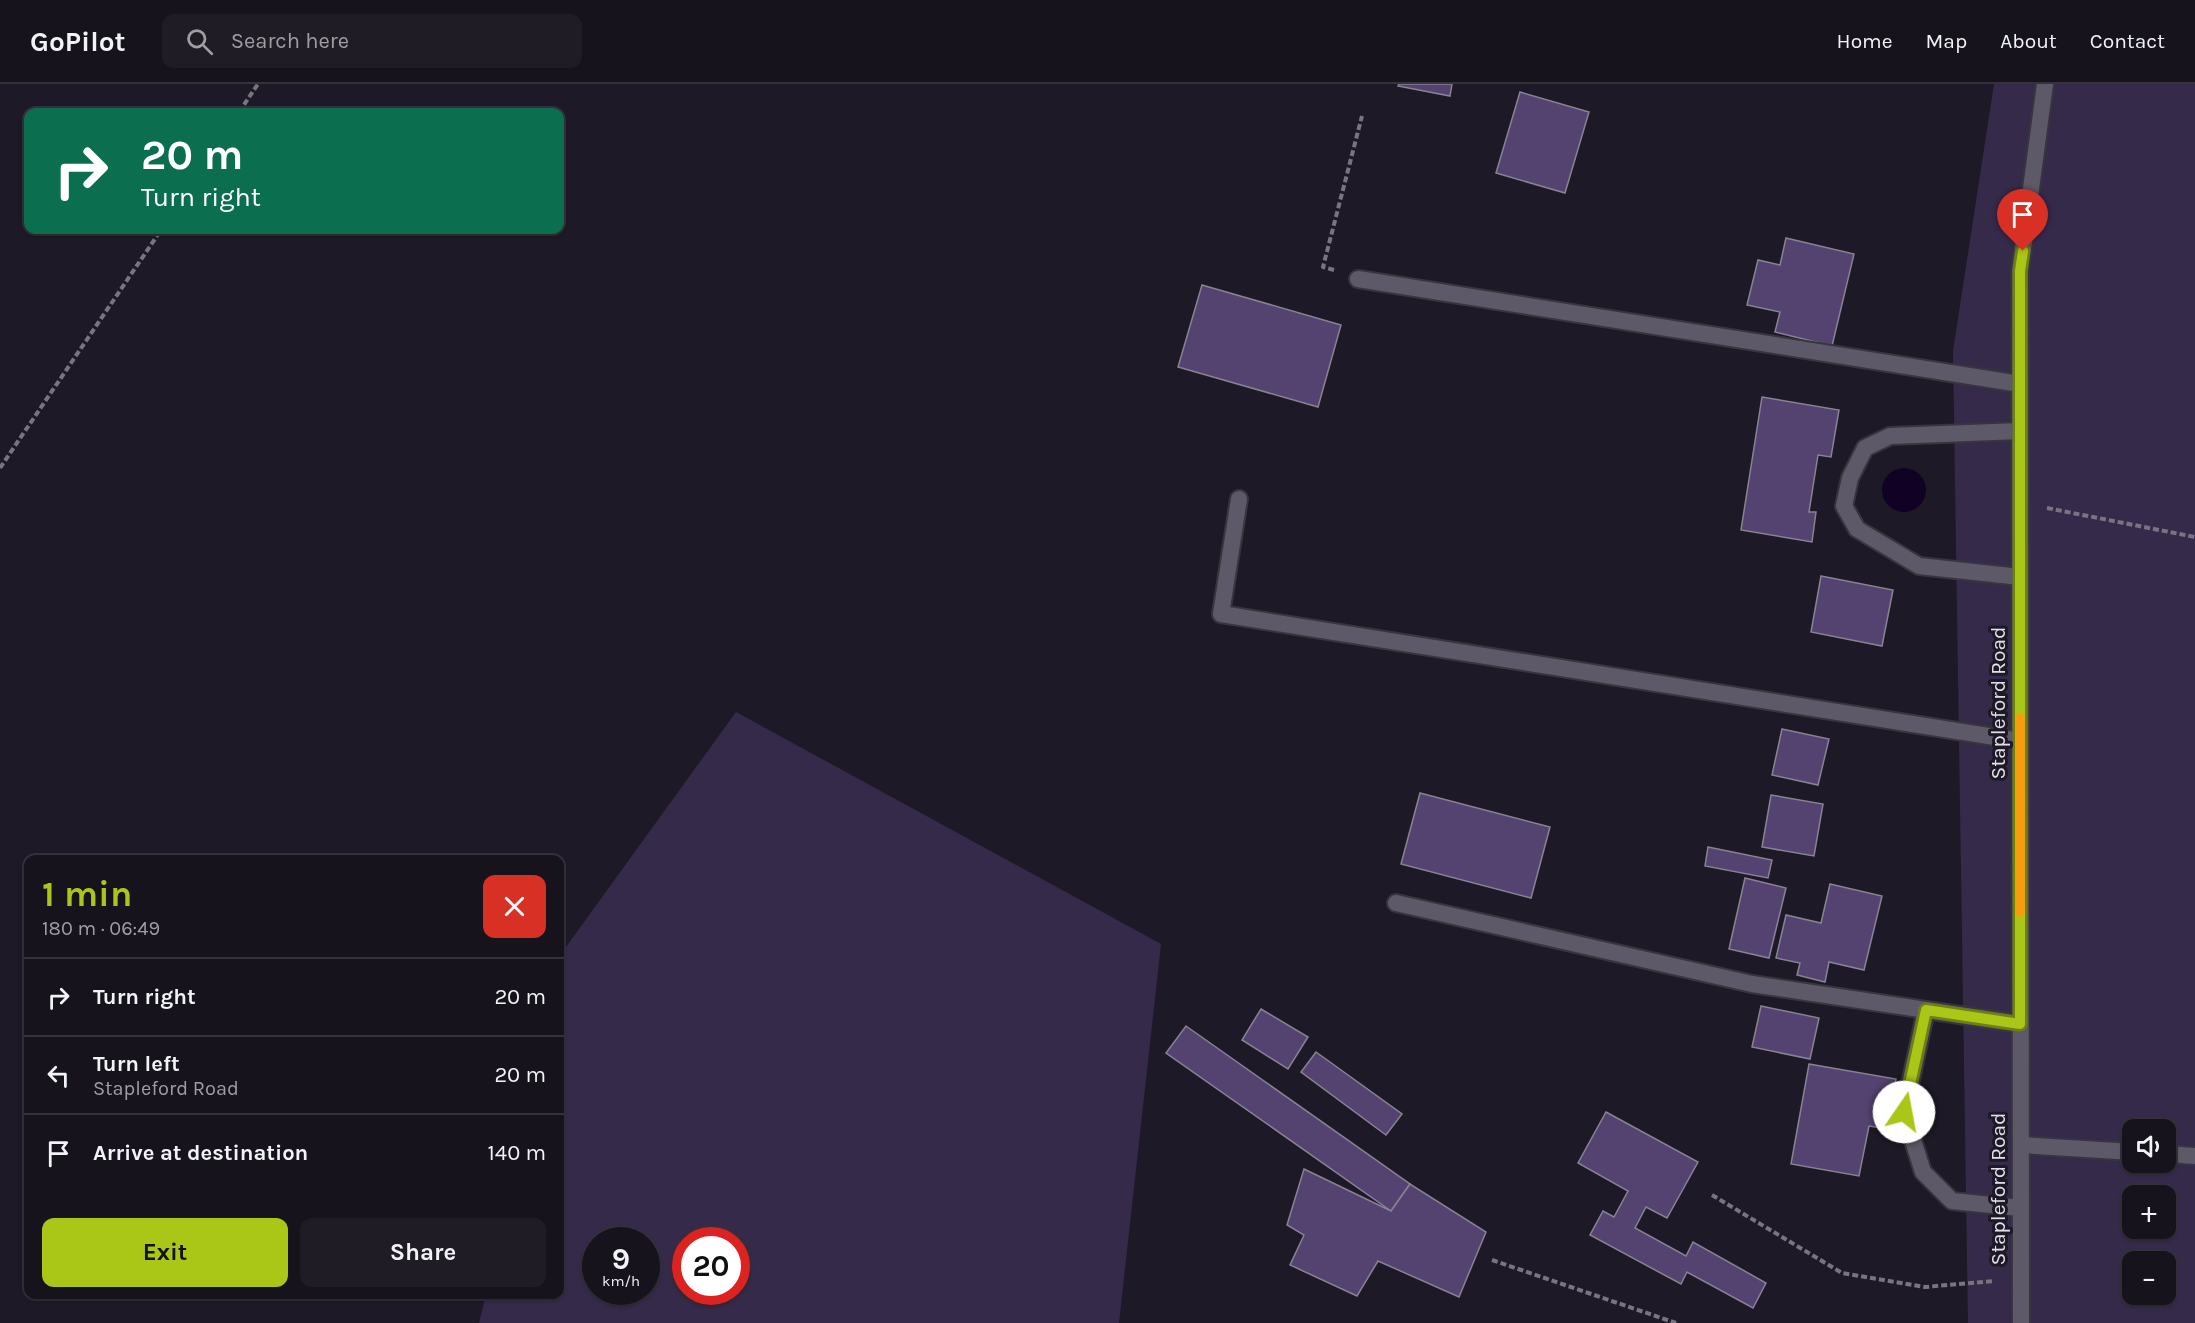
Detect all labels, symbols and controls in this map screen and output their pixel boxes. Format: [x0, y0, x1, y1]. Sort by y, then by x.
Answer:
search box [162, 14, 582, 68]
text: GoPilot [30, 25, 126, 58]
icon: search [183, 25, 216, 58]
text: Search here [231, 28, 349, 54]
text: Home [1837, 29, 1893, 53]
text: Map [1926, 29, 1967, 53]
text: About [2000, 29, 2057, 53]
text: Contact [2090, 29, 2165, 53]
text: 20 m [141, 130, 243, 180]
icon: right [42, 132, 120, 210]
text: Turn right [141, 181, 261, 213]
pin [1997, 189, 2048, 251]
icon: arrive [2006, 198, 2039, 231]
street label: Stapleford Road [1986, 626, 2010, 780]
text: 1 min [42, 873, 132, 915]
button: close [483, 875, 546, 938]
text: 180 m · 06:49 [42, 917, 160, 940]
icon: right [42, 981, 75, 1014]
text: Turn right [93, 984, 196, 1010]
text: 20 m [494, 984, 546, 1010]
text: Turn left [93, 1051, 180, 1077]
icon: left [42, 1059, 75, 1092]
text: 20 m [494, 1062, 546, 1088]
text: Stapleford Road [93, 1077, 239, 1100]
position arrow [1872, 1080, 1936, 1144]
street label: Stapleford Road [1986, 1112, 2010, 1266]
map controls [2122, 1119, 2176, 1305]
button: sound [2122, 1119, 2176, 1173]
icon: arrive [42, 1137, 75, 1170]
text: Arrive at destination [93, 1140, 308, 1166]
text: 140 m [488, 1140, 546, 1166]
button: + [2122, 1185, 2176, 1239]
button: Exit [42, 1218, 288, 1287]
button: Share [300, 1218, 546, 1287]
speed limit sign: 20 [672, 1227, 750, 1305]
text: 9 [612, 1241, 630, 1277]
button: − [2122, 1251, 2176, 1305]
text: km/h [602, 1272, 640, 1290]

